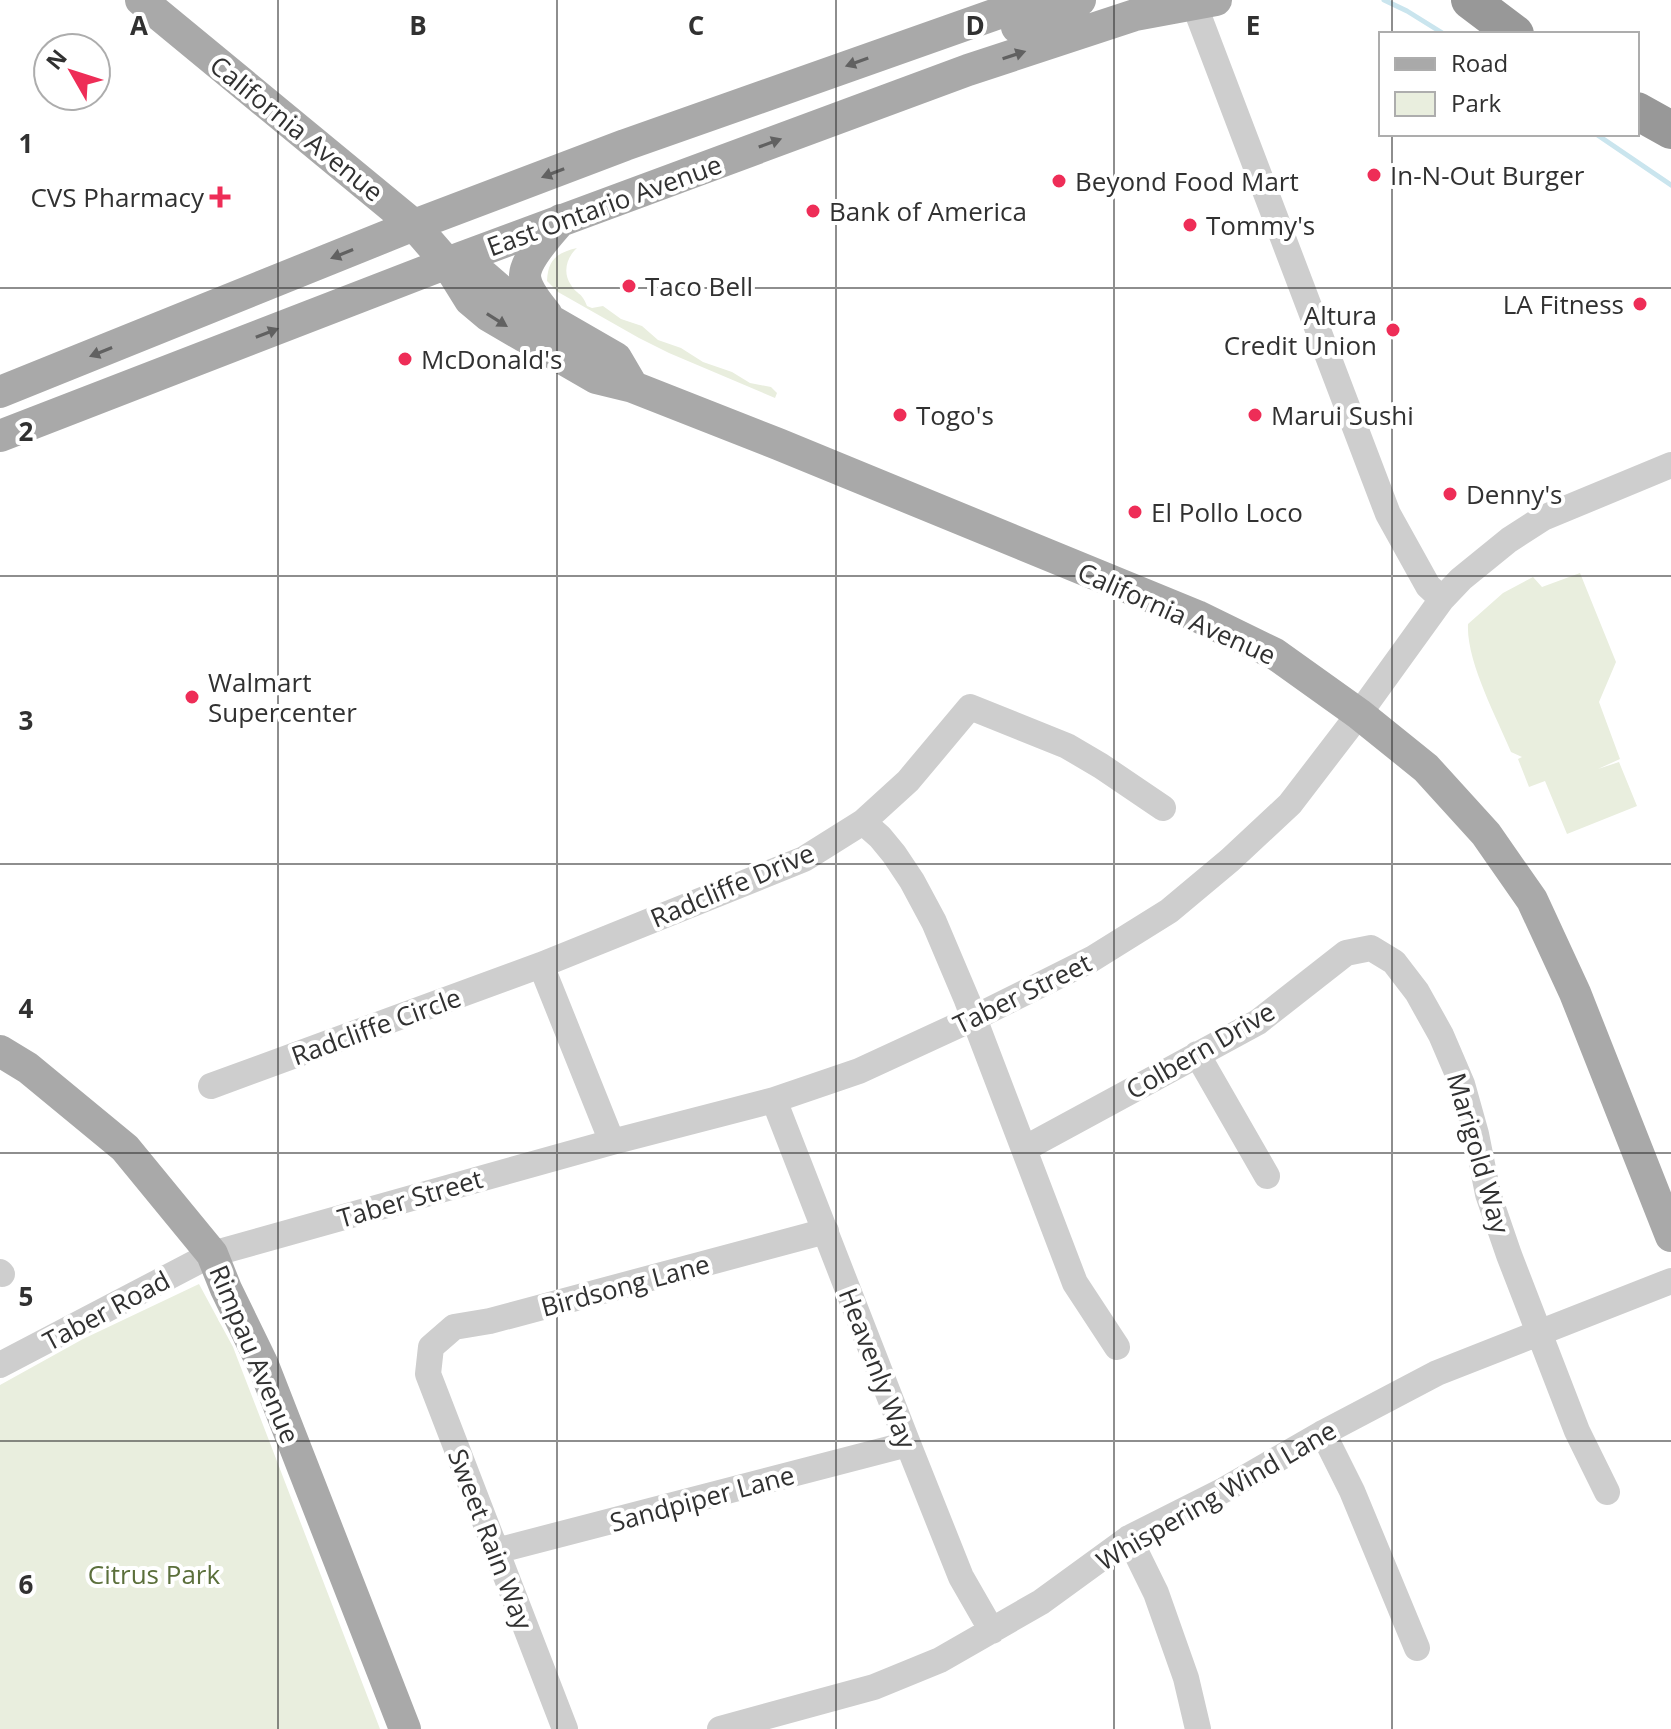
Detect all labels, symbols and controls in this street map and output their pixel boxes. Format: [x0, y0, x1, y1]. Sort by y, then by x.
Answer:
text: A [130, 7, 148, 43]
text: B [409, 7, 427, 43]
text: C [688, 7, 704, 43]
text: D [965, 7, 985, 43]
text: E [1246, 7, 1260, 43]
north arrow [32, 32, 112, 112]
legend [1379, 32, 1639, 136]
text: N [38, 42, 73, 75]
text: Road [1451, 46, 1508, 79]
street label: California Avenue [203, 47, 391, 209]
one-way arrow [1002, 48, 1026, 60]
one-way arrow [844, 57, 868, 69]
text: Park [1451, 86, 1502, 119]
text: 1 [19, 125, 33, 161]
one-way arrow [758, 136, 782, 149]
street label: East Ontario Avenue [482, 146, 726, 264]
place label: In-N-Out Burger [1390, 157, 1585, 193]
place label: Beyond Food Mart [1075, 163, 1299, 199]
marker: In-N-Out Burger [1365, 166, 1383, 184]
one-way arrow [540, 167, 564, 180]
marker: Beyond Food Mart [1050, 172, 1068, 190]
place label: CVS Pharmacy [30, 179, 205, 215]
marker: CVS Pharmacy [211, 188, 229, 206]
place label: Bank of America [829, 193, 1027, 229]
marker: Bank of America [804, 202, 822, 220]
place label: Tommy's [1206, 207, 1315, 243]
marker: Tommy's [1181, 216, 1199, 234]
one-way arrow [330, 248, 354, 261]
place label: Taco Bell [645, 268, 753, 304]
marker: Taco Bell [620, 277, 638, 295]
place label: LA Fitness [1503, 286, 1624, 322]
marker: LA Fitness [1631, 295, 1649, 313]
place label: Altura Credit Union [1224, 297, 1377, 363]
one-way arrow [486, 313, 508, 327]
marker: Altura Credit Union [1384, 321, 1402, 339]
one-way arrow [255, 326, 279, 339]
place label: McDonald's [421, 341, 562, 377]
one-way arrow [89, 345, 113, 358]
marker: McDonald's [396, 350, 414, 368]
place label: Togo's [916, 397, 994, 433]
place label: Marui Sushi [1271, 397, 1414, 433]
marker: Togo's [891, 406, 909, 424]
marker: Marui Sushi [1246, 406, 1264, 424]
text: 2 [19, 413, 34, 449]
place label: Denny's [1466, 476, 1562, 512]
marker: Denny's [1441, 485, 1459, 503]
place label: El Pollo Loco [1151, 494, 1303, 530]
marker: El Pollo Loco [1126, 503, 1144, 521]
street label: California Avenue [1072, 553, 1282, 673]
place label: Walmart Supercenter [208, 664, 357, 730]
marker: Walmart Supercenter [183, 688, 201, 706]
text: 3 [19, 702, 33, 738]
street label: Radcliffe Drive [645, 834, 819, 936]
street label: Taber Street [947, 944, 1097, 1042]
street label: Radcliffe Circle [286, 979, 466, 1073]
text: 4 [19, 990, 34, 1026]
street label: Colbern Drive [1119, 993, 1281, 1107]
street label: Marigold Way [1439, 1069, 1519, 1238]
street label: Taber Street [333, 1160, 487, 1236]
street label: Birdsong Lane [537, 1245, 713, 1325]
street label: Rimpau Avenue [201, 1259, 309, 1449]
street label: Taber Road [36, 1262, 176, 1358]
text: 5 [19, 1278, 33, 1314]
street label: Heavenly Way [831, 1282, 926, 1455]
street label: Whispering Wind Lane [1090, 1412, 1342, 1578]
street label: Sweet Rain Way [440, 1443, 542, 1635]
street label: Sandpiper Lane [606, 1456, 798, 1540]
park label: Citrus Park [88, 1556, 220, 1592]
text: 6 [19, 1566, 34, 1602]

